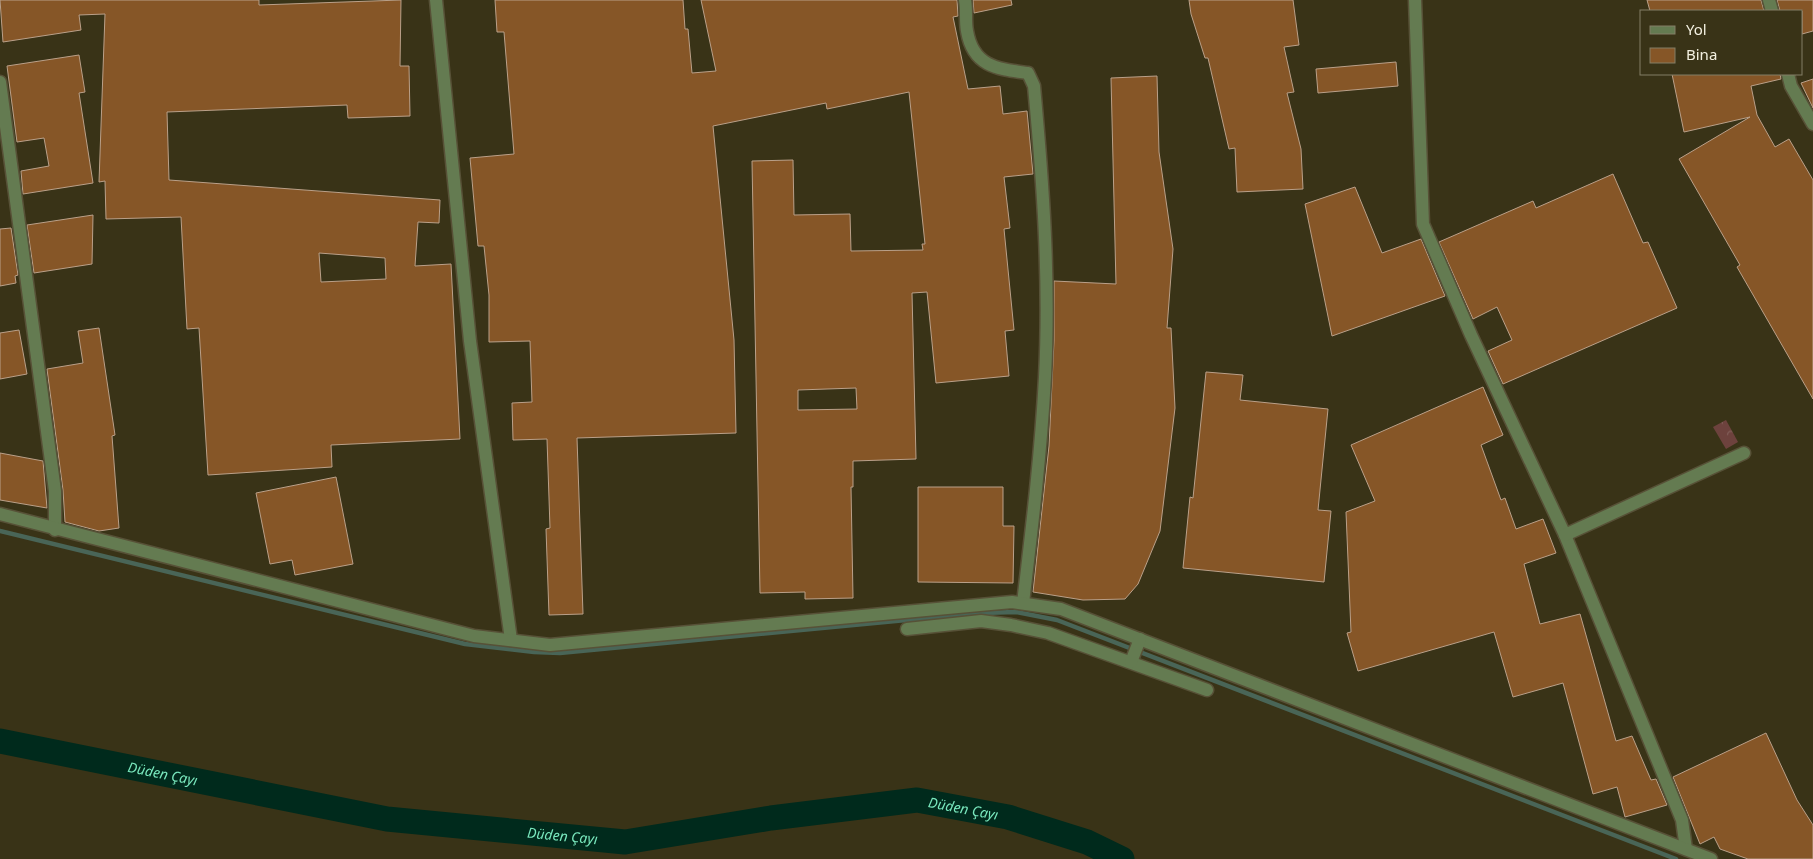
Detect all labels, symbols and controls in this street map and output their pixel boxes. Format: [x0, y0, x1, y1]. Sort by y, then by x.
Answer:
legend [1640, 10, 1803, 75]
text: Yol [1686, 19, 1707, 39]
text: Bina [1686, 44, 1717, 64]
water label: Düden Çayı [126, 757, 200, 790]
water label: Düden Çayı [927, 792, 1000, 824]
water label: Düden Çayı [526, 823, 599, 848]

